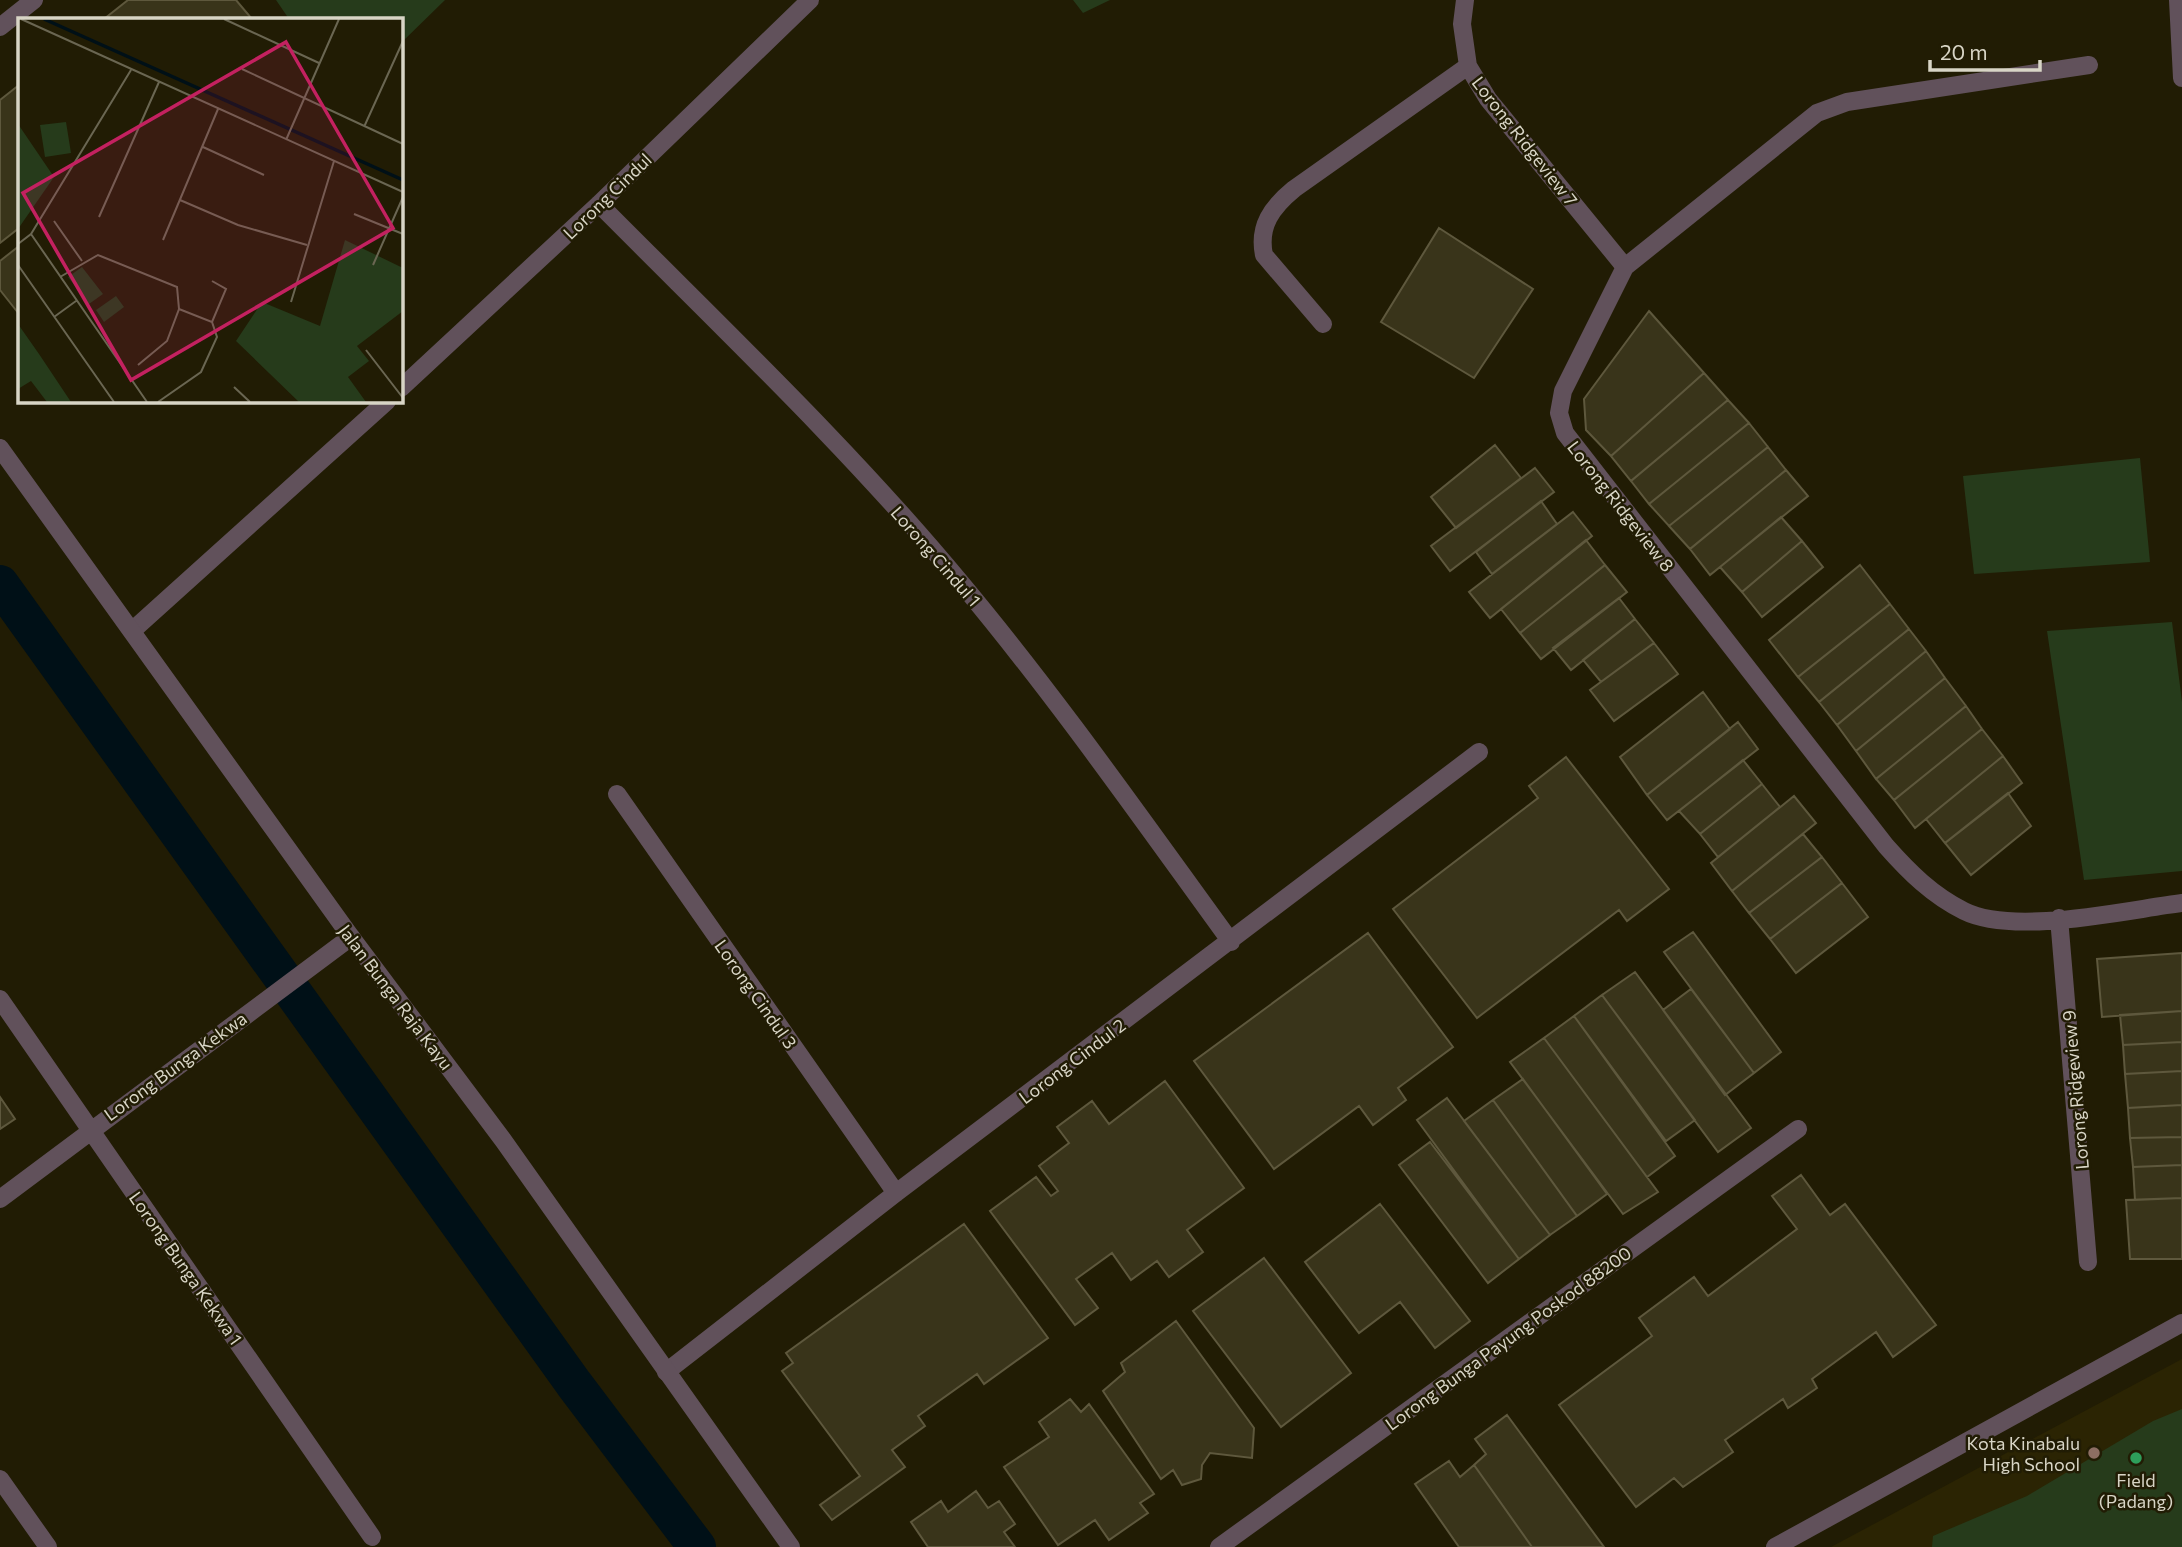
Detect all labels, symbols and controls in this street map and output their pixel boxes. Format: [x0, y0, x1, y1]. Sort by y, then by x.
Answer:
inset map [18, 18, 402, 402]
scale bar [1930, 28, 2040, 72]
text: 20 m [1940, 39, 1988, 64]
street label: Lorong Ridgeview 7 [1468, 72, 1582, 210]
street label: Lorong Cindul [558, 148, 656, 244]
street label: Lorong Ridgeview 8 [1563, 436, 1679, 576]
street label: Lorong Cindul 1 [886, 501, 986, 611]
street label: Jalan Bunga Raja Kayu [334, 920, 458, 1074]
street label: Lorong Cindul 3 [710, 935, 802, 1053]
street label: Lorong Bunga Kekwa [99, 1007, 251, 1125]
street label: Lorong Ridgeview 9 [2057, 1009, 2093, 1171]
street label: Lorong Cindul 2 [1014, 1014, 1130, 1108]
street label: Lorong Bunga Kekwa 1 [125, 1187, 247, 1349]
street label: Lorong Bunga Payung Poskod 88200 [1381, 1241, 1635, 1435]
place label: Kota Kinabalu High School [1967, 1432, 2080, 1475]
marker: Kota Kinabalu High School [2086, 1445, 2102, 1461]
marker: Field (Padang) [2128, 1450, 2144, 1466]
place label: Field (Padang) [2099, 1469, 2173, 1512]

